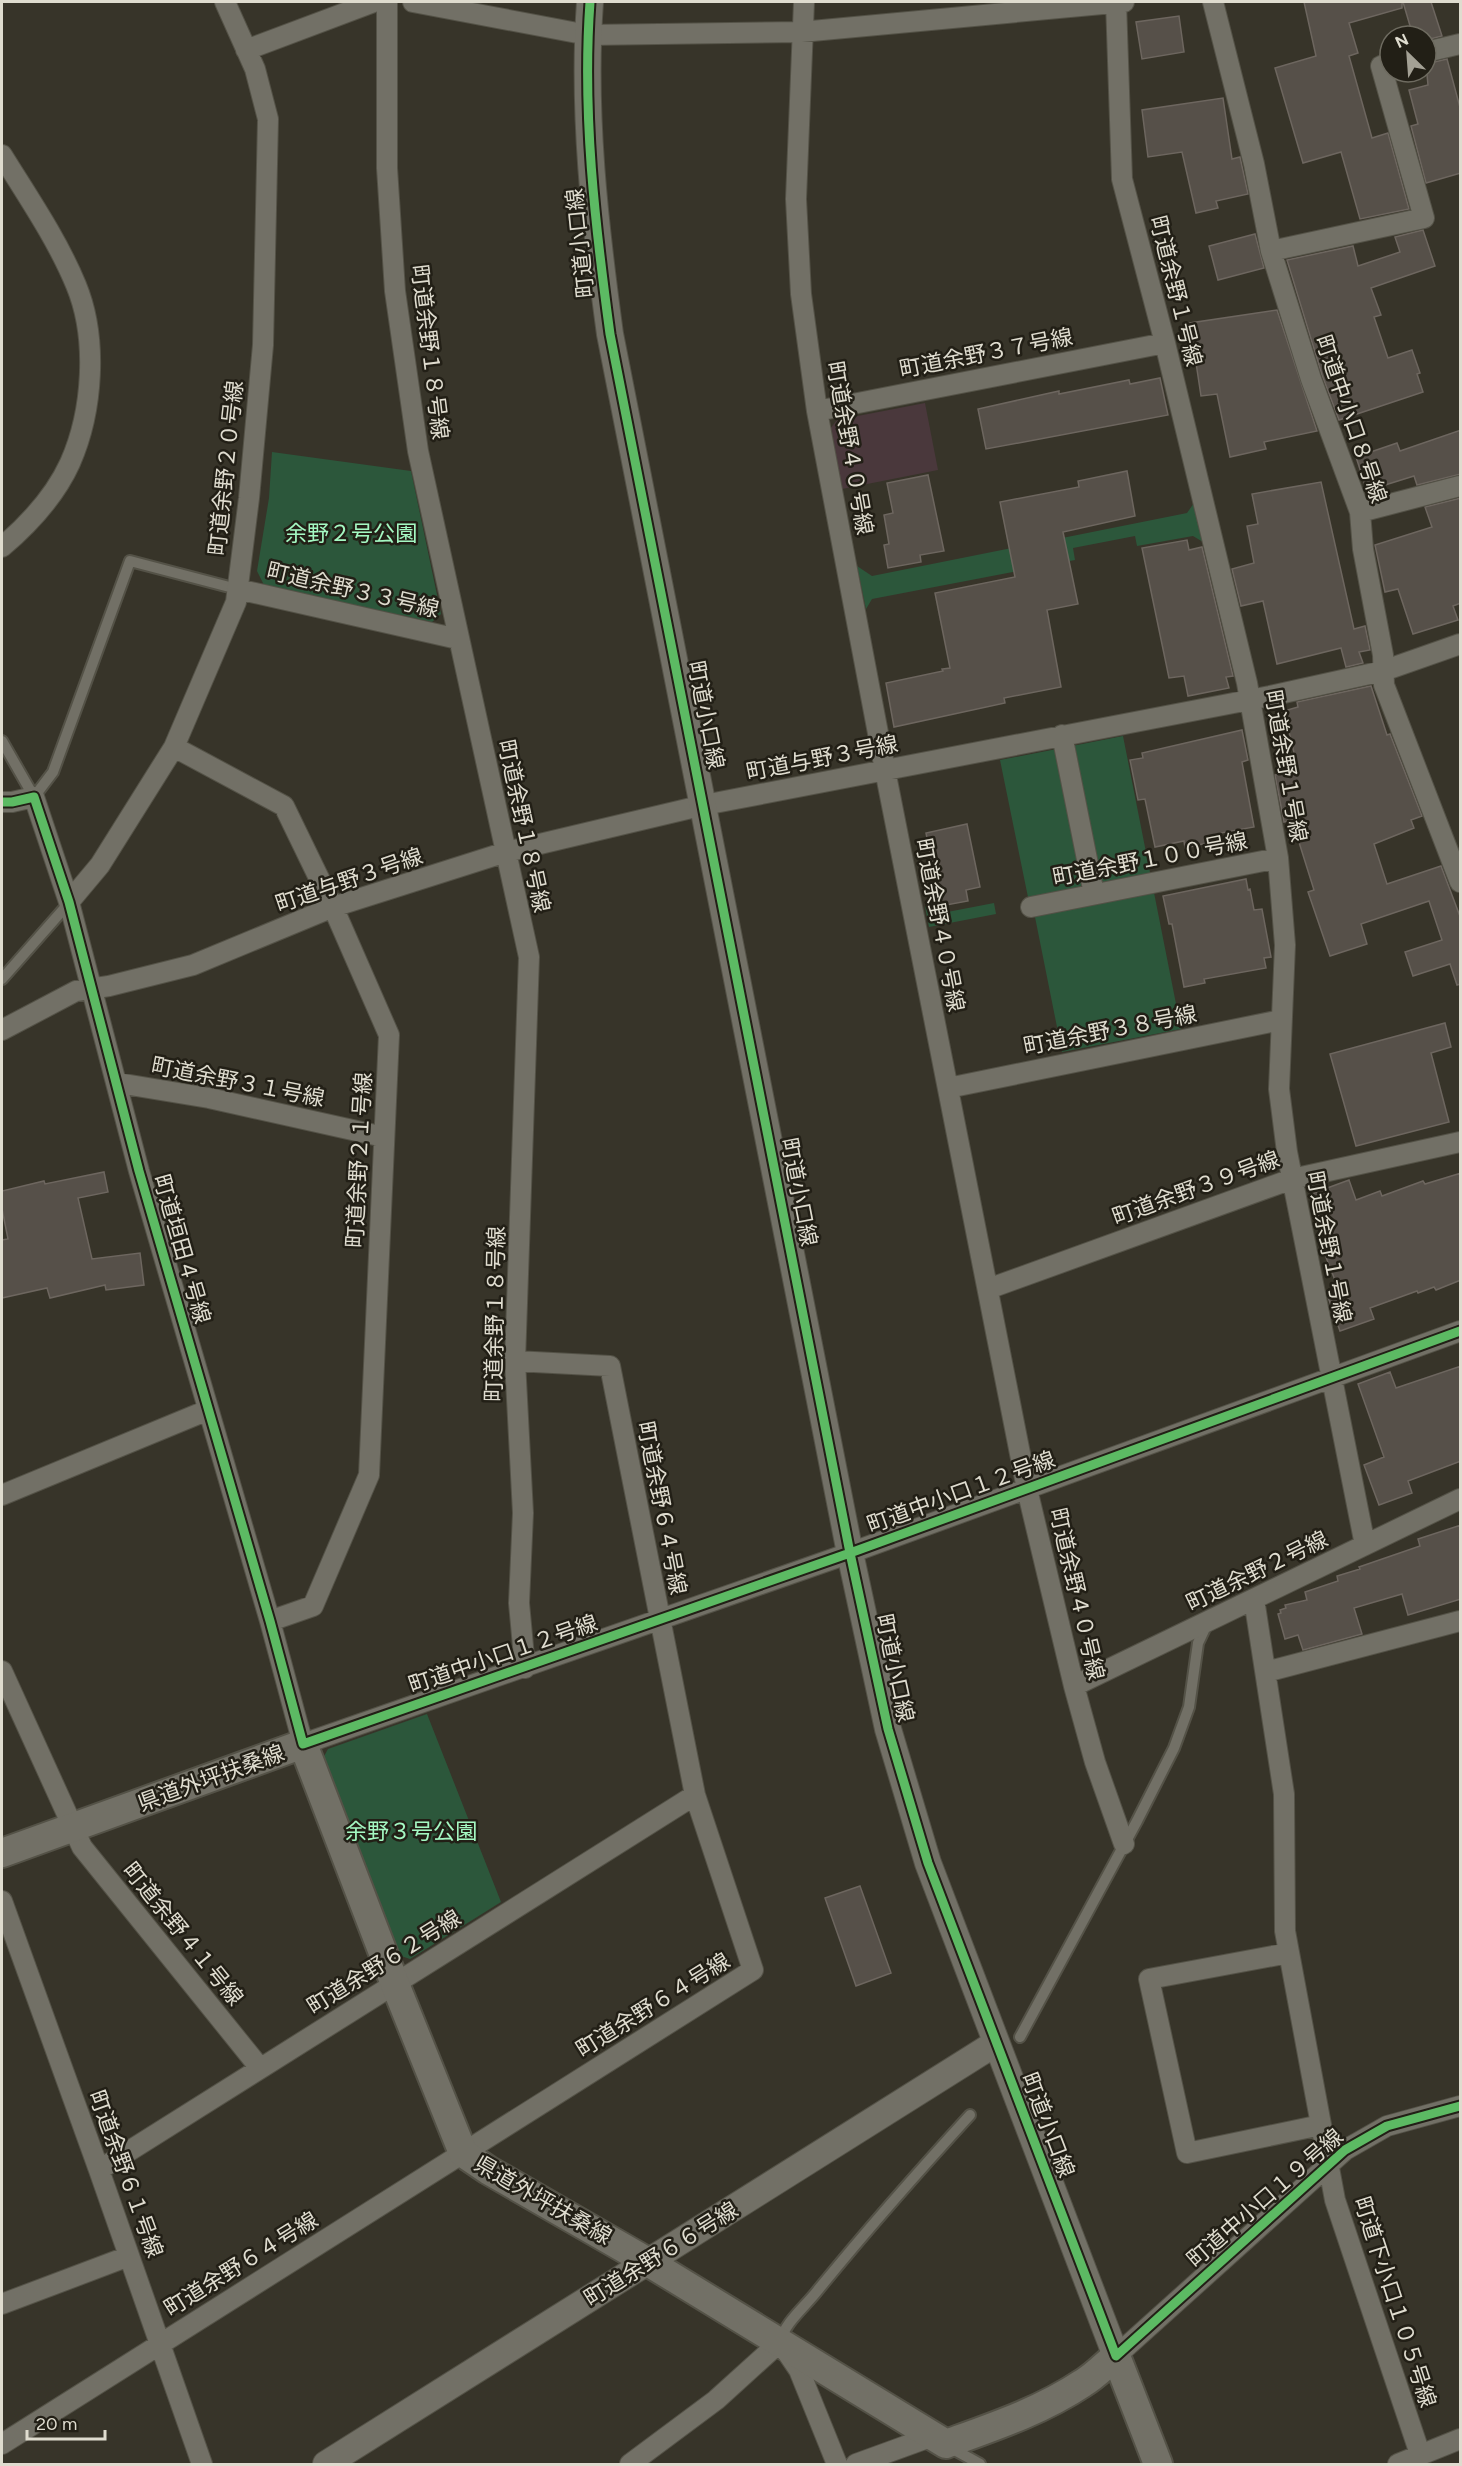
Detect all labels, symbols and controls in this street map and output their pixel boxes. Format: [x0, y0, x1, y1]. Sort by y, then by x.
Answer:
north arrow [1378, 24, 1438, 84]
text: N [1392, 30, 1411, 52]
street label: 町道小口線 [561, 187, 599, 299]
street label: 町道余野１号線 [1144, 213, 1208, 369]
street label: 町道余野１８号線 [406, 263, 454, 441]
street label: 町道余野３７号線 [897, 323, 1075, 383]
street label: 町道中小口８号線 [1310, 331, 1392, 507]
street label: 町道余野４０号線 [821, 359, 879, 537]
street label: 町道余野２０号線 [203, 379, 249, 557]
park label: 余野２号公園 [285, 520, 417, 547]
street label: 町道余野３３号線 [264, 557, 442, 623]
street label: 町道小口線 [682, 658, 730, 772]
street label: 町道余野１号線 [1259, 688, 1313, 844]
street label: 町道与野３号線 [744, 730, 900, 786]
street label: 町道余野１８号線 [492, 737, 556, 915]
street label: 町道余野１００号線 [1050, 827, 1250, 891]
street label: 町道余野４０号線 [910, 836, 970, 1014]
street label: 町道与野３号線 [272, 842, 426, 918]
street label: 町道余野３８号線 [1021, 1000, 1199, 1060]
street label: 町道余野３１号線 [149, 1052, 327, 1112]
street label: 町道余野２１号線 [341, 1071, 377, 1249]
street label: 町道小口線 [775, 1135, 823, 1249]
street label: 町道余野３９号線 [1109, 1145, 1283, 1231]
street label: 町道余野１号線 [1301, 1169, 1357, 1325]
street label: 町道垣田４号線 [148, 1171, 216, 1327]
street label: 町道余野１８号線 [480, 1226, 510, 1402]
street label: 町道余野６４号線 [632, 1419, 692, 1597]
street label: 町道中小口１２号線 [863, 1445, 1059, 1539]
street label: 町道余野４０号線 [1044, 1505, 1110, 1683]
street label: 町道余野２号線 [1182, 1525, 1332, 1617]
street label: 町道中小口１２号線 [405, 1609, 601, 1699]
street label: 町道小口線 [870, 1611, 920, 1725]
street label: 県道外坪扶桑線 [134, 1739, 288, 1817]
park label: 余野３号公園 [345, 1818, 477, 1845]
street label: 町道余野４１号線 [117, 1857, 249, 2011]
street label: 町道余野６２号線 [302, 1904, 466, 2020]
street label: 町道余野６４号線 [571, 1947, 735, 2063]
street label: 町道小口線 [1016, 2069, 1080, 2181]
street label: 町道余野６１号線 [83, 2087, 169, 2261]
street label: 町道中小口１９号線 [1181, 2123, 1349, 2273]
street label: 県道外坪扶桑線 [470, 2150, 616, 2250]
street label: 町道下小口１０５号線 [1348, 2193, 1442, 2411]
street label: 町道余野６６号線 [579, 2196, 743, 2312]
street label: 町道余野６４号線 [159, 2206, 323, 2322]
scale bar [27, 2403, 105, 2441]
text: 20 m [36, 2413, 77, 2435]

